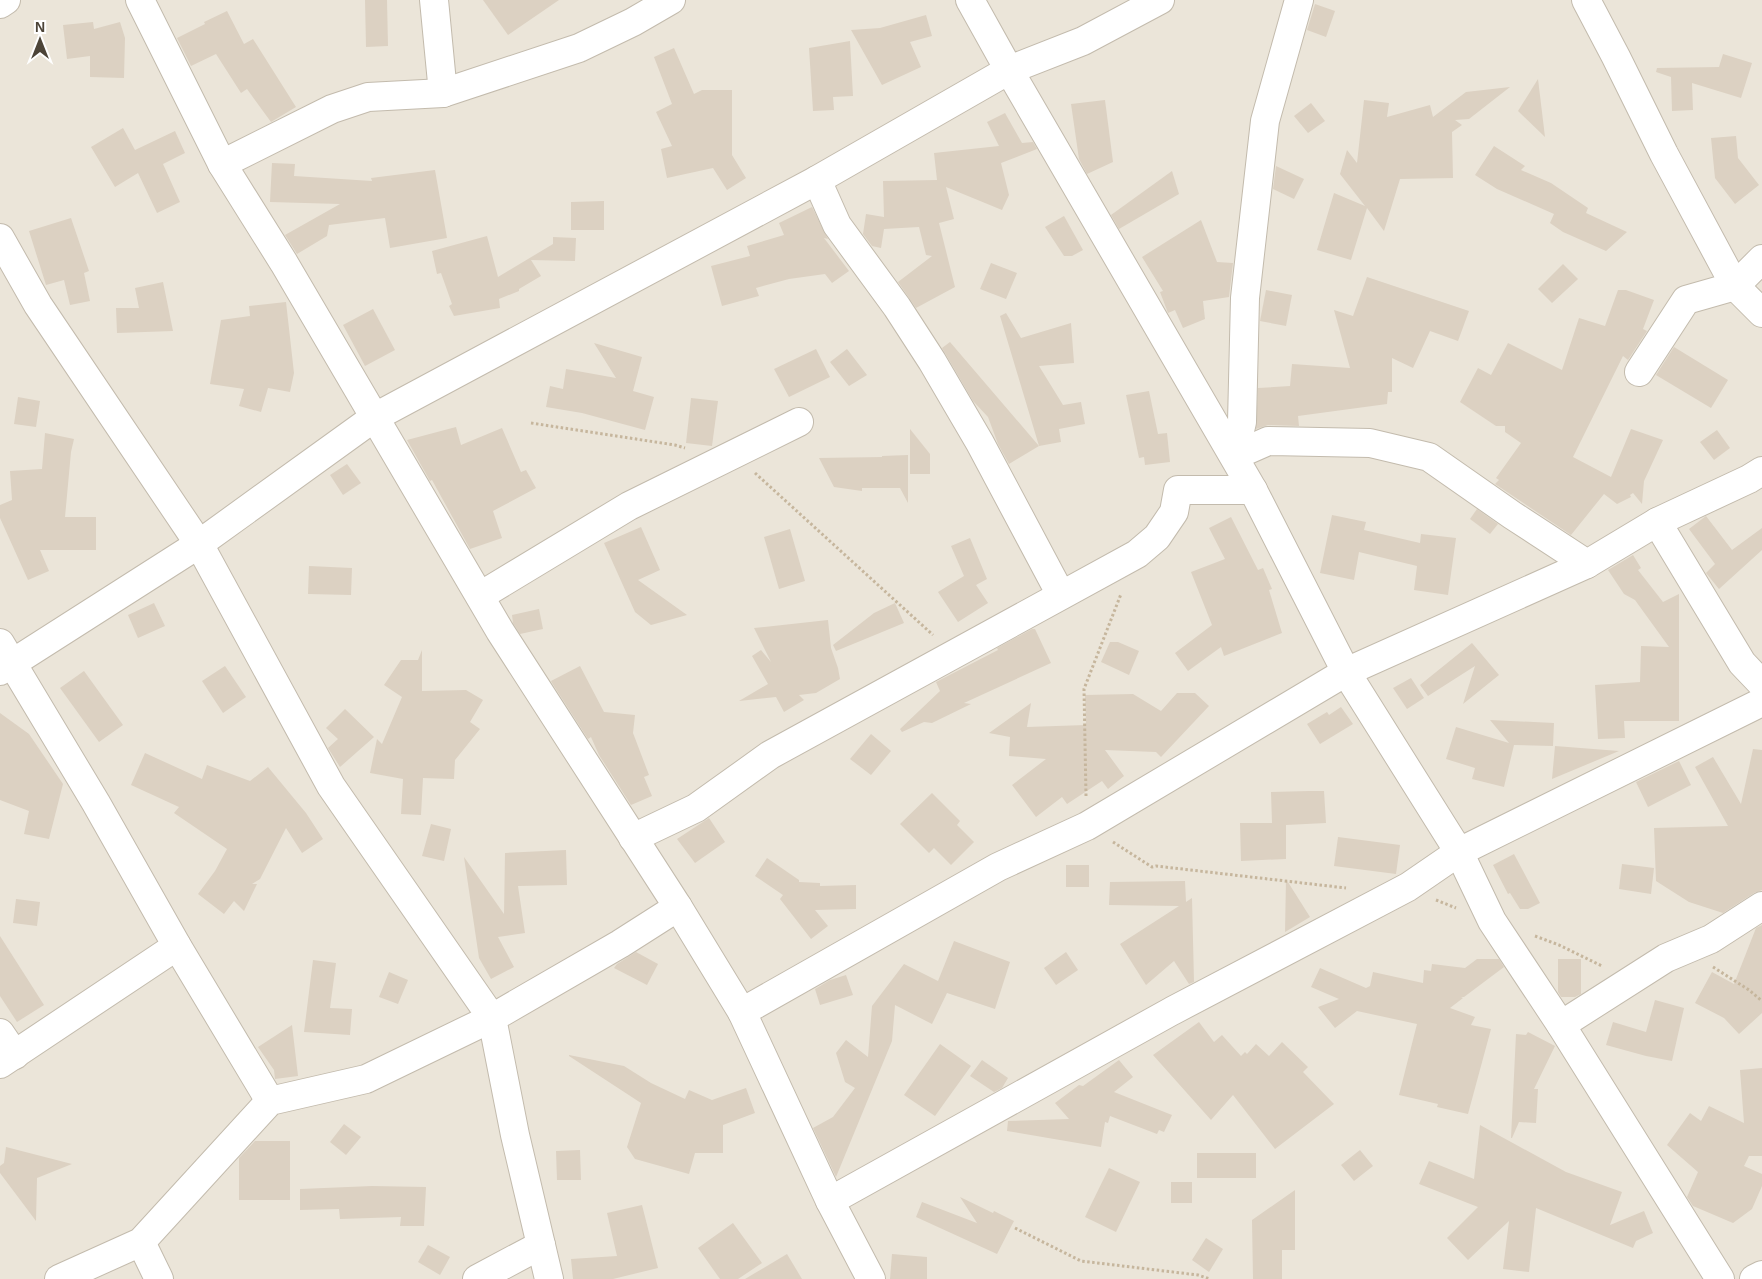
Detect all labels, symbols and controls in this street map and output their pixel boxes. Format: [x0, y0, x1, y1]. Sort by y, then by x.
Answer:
north arrow [15, 15, 65, 65]
text: N [35, 19, 45, 35]

